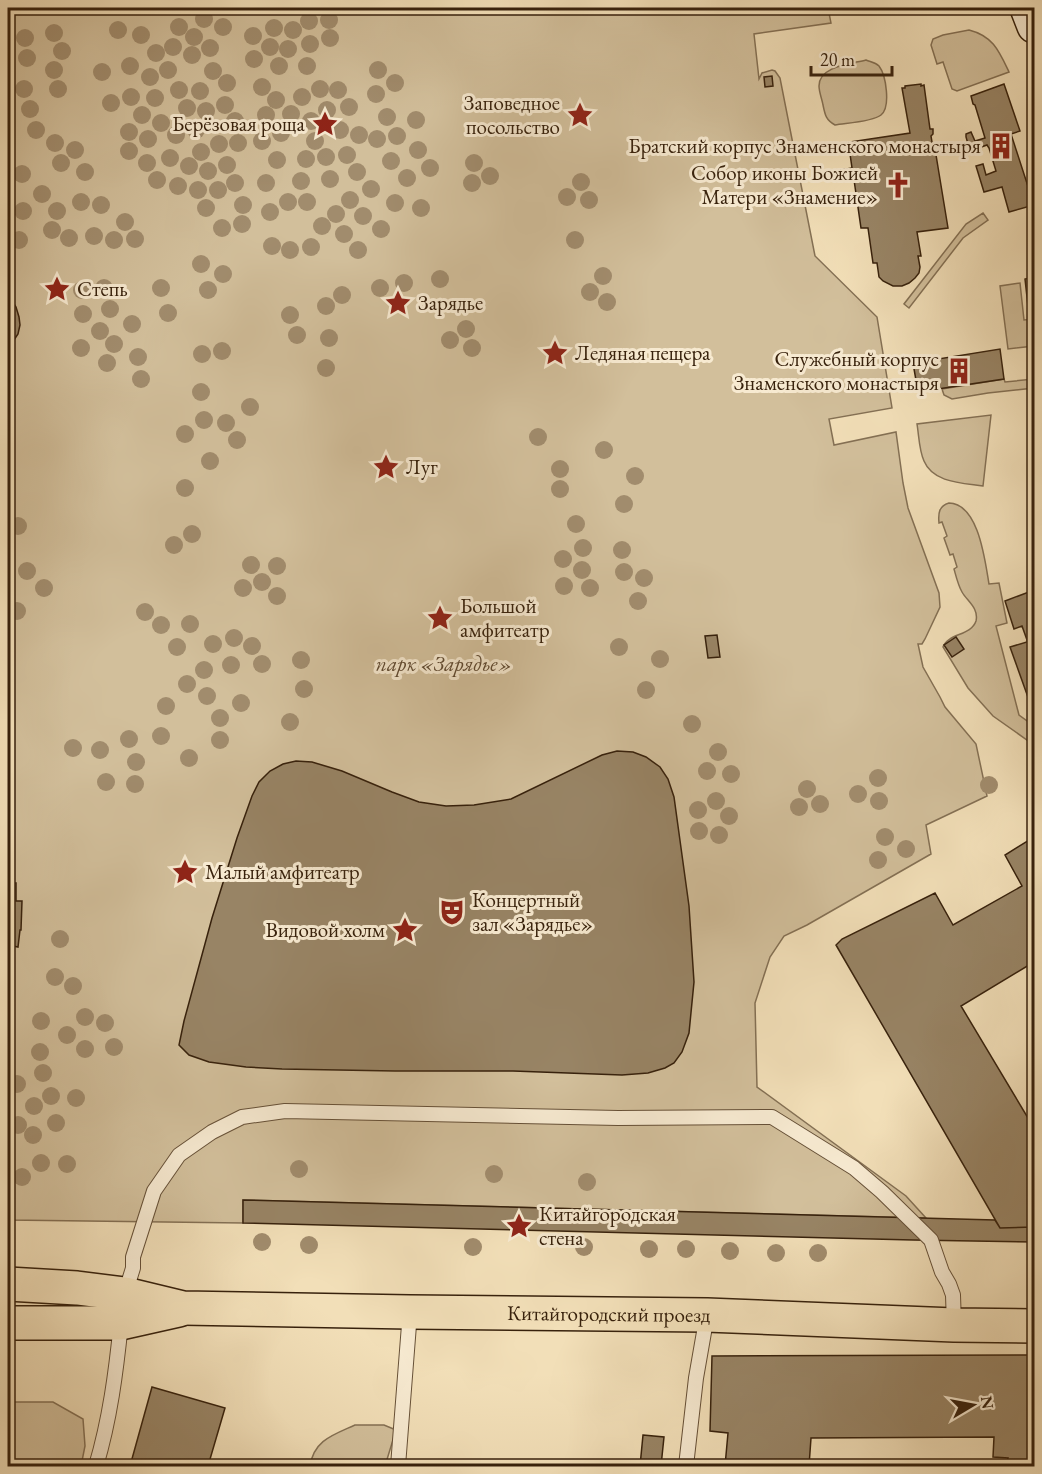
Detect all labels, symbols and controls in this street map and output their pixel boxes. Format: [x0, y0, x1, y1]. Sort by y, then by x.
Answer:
scale bar [811, 39, 892, 77]
text: 20 m [820, 48, 855, 71]
place label: Заповедное посольство [464, 89, 560, 140]
place icon: Заповедное посольство [565, 100, 595, 130]
place icon: Берёзовая роща [310, 109, 340, 139]
place label: Берёзовая роща [172, 110, 306, 137]
building icon: Братский корпус Знаменского монастыря [986, 131, 1016, 161]
place label: Братский корпус Знаменского монастыря [628, 132, 981, 159]
place label: Собор иконы Божией Матери «Знамение» [691, 159, 878, 210]
church icon: Собор иконы Божией Матери «Знамение» [883, 170, 913, 200]
place icon: Степь [42, 274, 72, 304]
place label: Степь [77, 275, 128, 302]
place icon: Зарядье [383, 288, 413, 318]
place label: Зарядье [418, 289, 483, 316]
place icon: Ледяная пещера [540, 338, 570, 368]
place label: Ледяная пещера [575, 339, 711, 366]
place label: Служебный корпус Знаменского монастыря [734, 345, 939, 396]
building icon: Служебный корпус Знаменского монастыря [944, 356, 974, 386]
place icon: Луг [371, 452, 401, 482]
place label: Луг [406, 453, 438, 480]
place label: Большой амфитеатр [460, 592, 550, 643]
place icon: Большой амфитеатр [425, 603, 455, 633]
park label: парк «Зарядье» [376, 650, 512, 677]
place icon: Малый амфитеатр [170, 857, 200, 887]
place label: Малый амфитеатр [205, 858, 360, 885]
place label: Концертный зал «Зарядье» [472, 886, 593, 937]
theatre icon: Концертный зал «Зарядье» [437, 897, 467, 927]
place icon: Видовой холм [390, 915, 420, 945]
place label: Видовой холм [265, 916, 385, 943]
place label: Китайгородская стена [539, 1200, 676, 1251]
place icon: Китайгородская стена [504, 1211, 534, 1241]
street label: Китайгородский проезд [507, 1299, 711, 1328]
north arrow [943, 1375, 1003, 1435]
text: N [976, 1394, 999, 1411]

